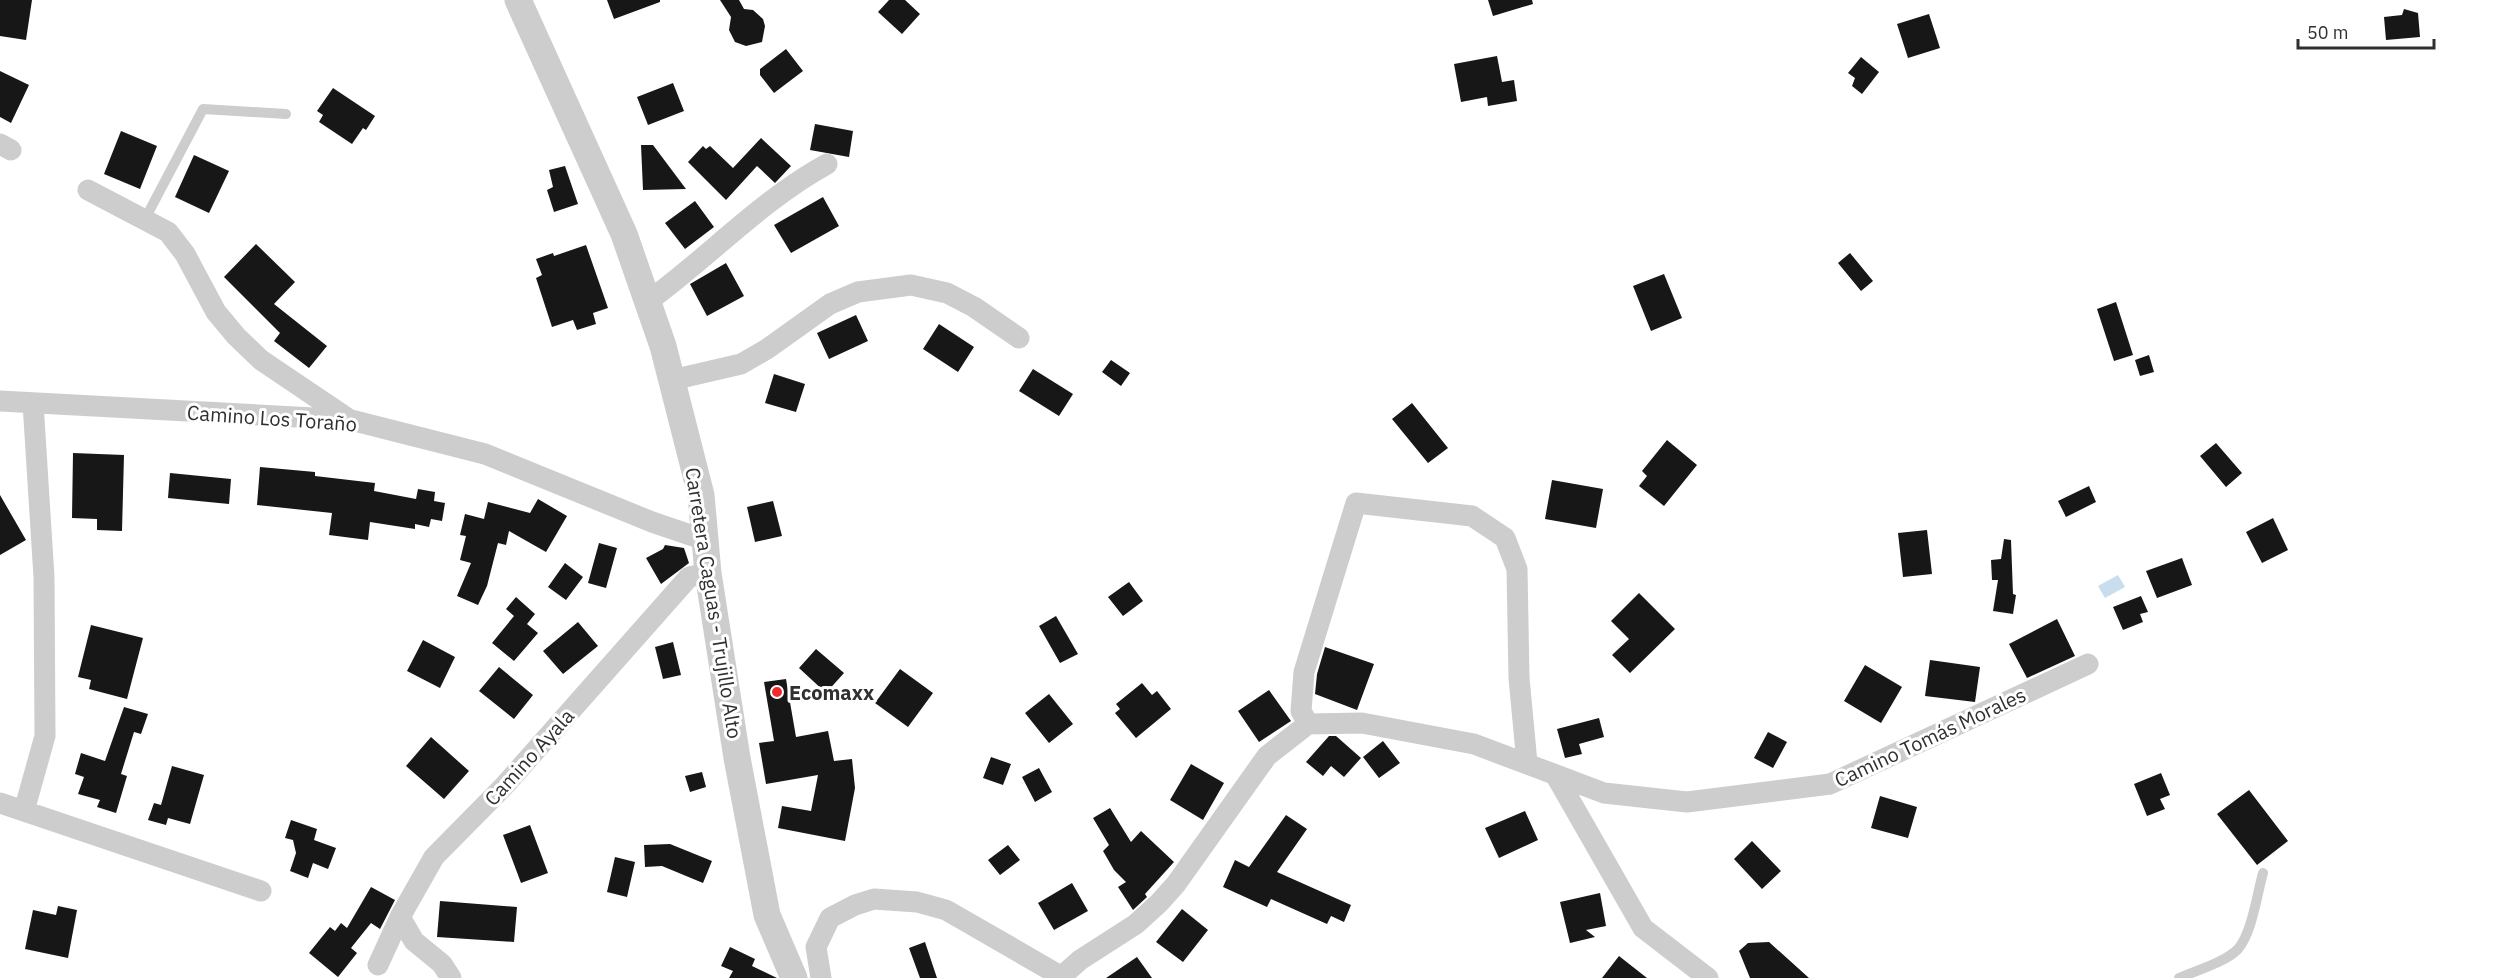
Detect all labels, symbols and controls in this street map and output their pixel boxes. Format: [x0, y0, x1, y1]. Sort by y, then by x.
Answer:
scale bar [2298, 12, 2434, 50]
text: 50 m [2307, 21, 2349, 44]
street label: Camino Los Toraño [186, 399, 358, 437]
street label: Carretera Caguas - Trujillo Alto [679, 465, 749, 741]
place label: Ecomaxx [789, 679, 874, 706]
street label: Camino Tomás Morales [1830, 681, 2030, 793]
marker: Ecomaxx [770, 685, 784, 699]
street label: Camino Ayala [478, 702, 580, 811]

